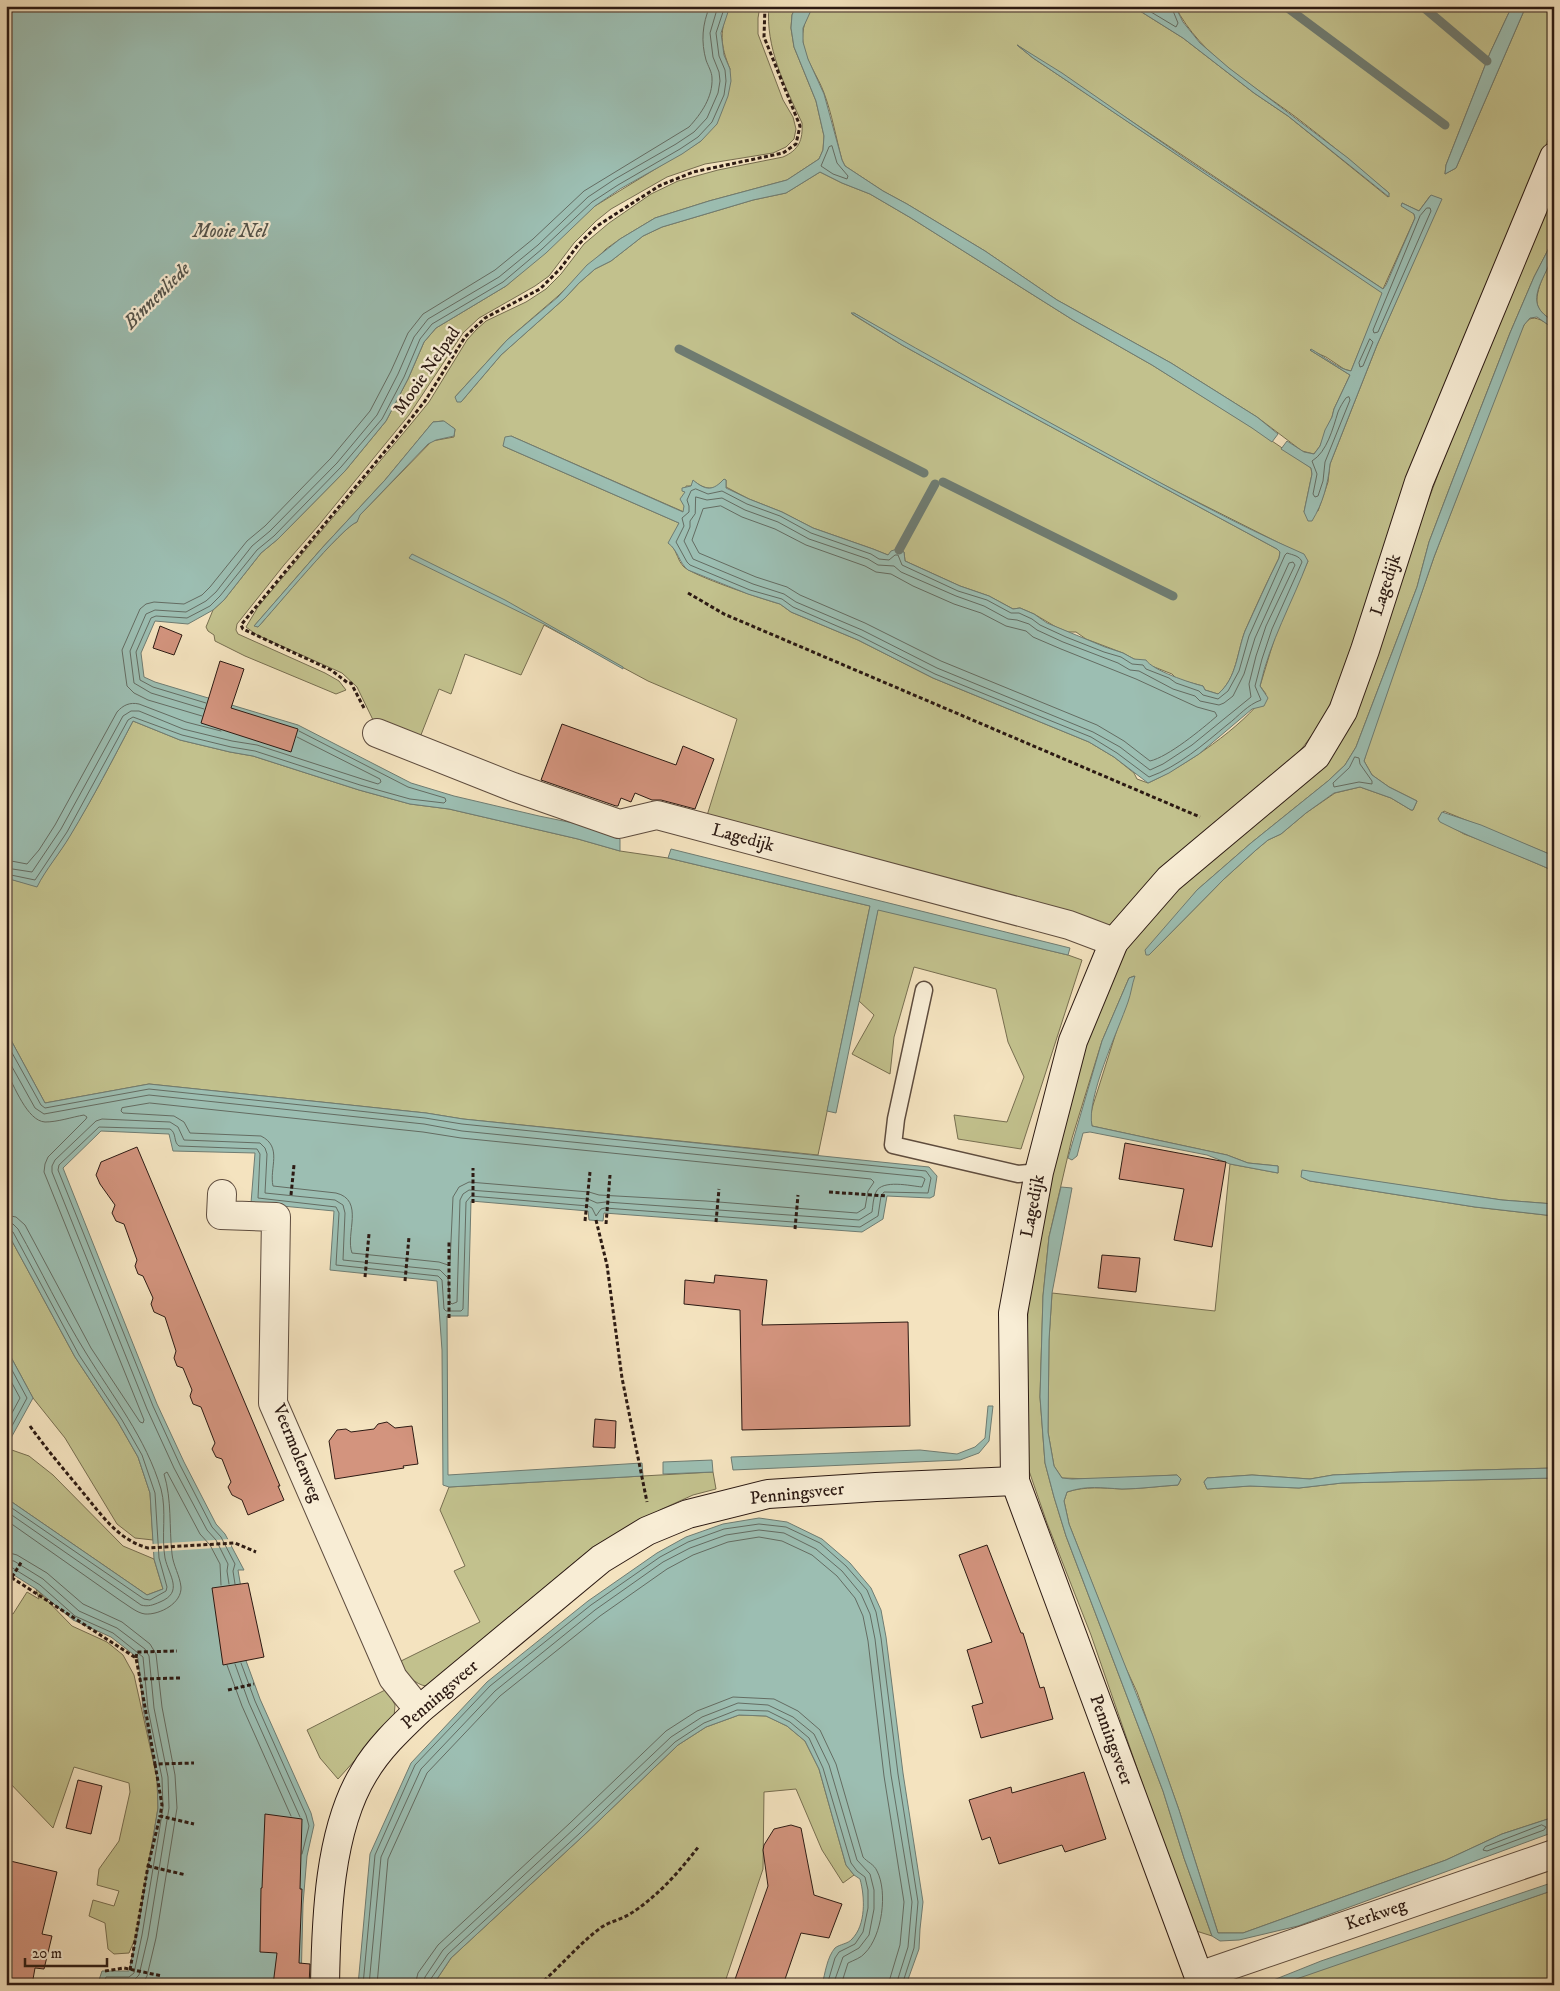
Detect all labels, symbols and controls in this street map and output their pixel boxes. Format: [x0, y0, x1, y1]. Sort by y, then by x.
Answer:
water label: Mooie Nel [191, 220, 269, 243]
water label: Binnenliede [118, 258, 195, 335]
street label: Mooie Nelpad [389, 323, 465, 419]
street label: Lagedijk [1366, 551, 1406, 619]
street label: Lagedijk [709, 819, 777, 857]
street label: Lagedijk [1016, 1173, 1050, 1239]
street label: Veermolenweg [267, 1400, 327, 1506]
street label: Penningsveer [749, 1478, 846, 1510]
street label: Penningsveer [397, 1655, 483, 1734]
street label: Penningsveer [1084, 1692, 1138, 1789]
street label: Kerkweg [1343, 1894, 1410, 1936]
scale bar [25, 1936, 108, 1968]
text: 20 m [32, 1944, 62, 1963]

